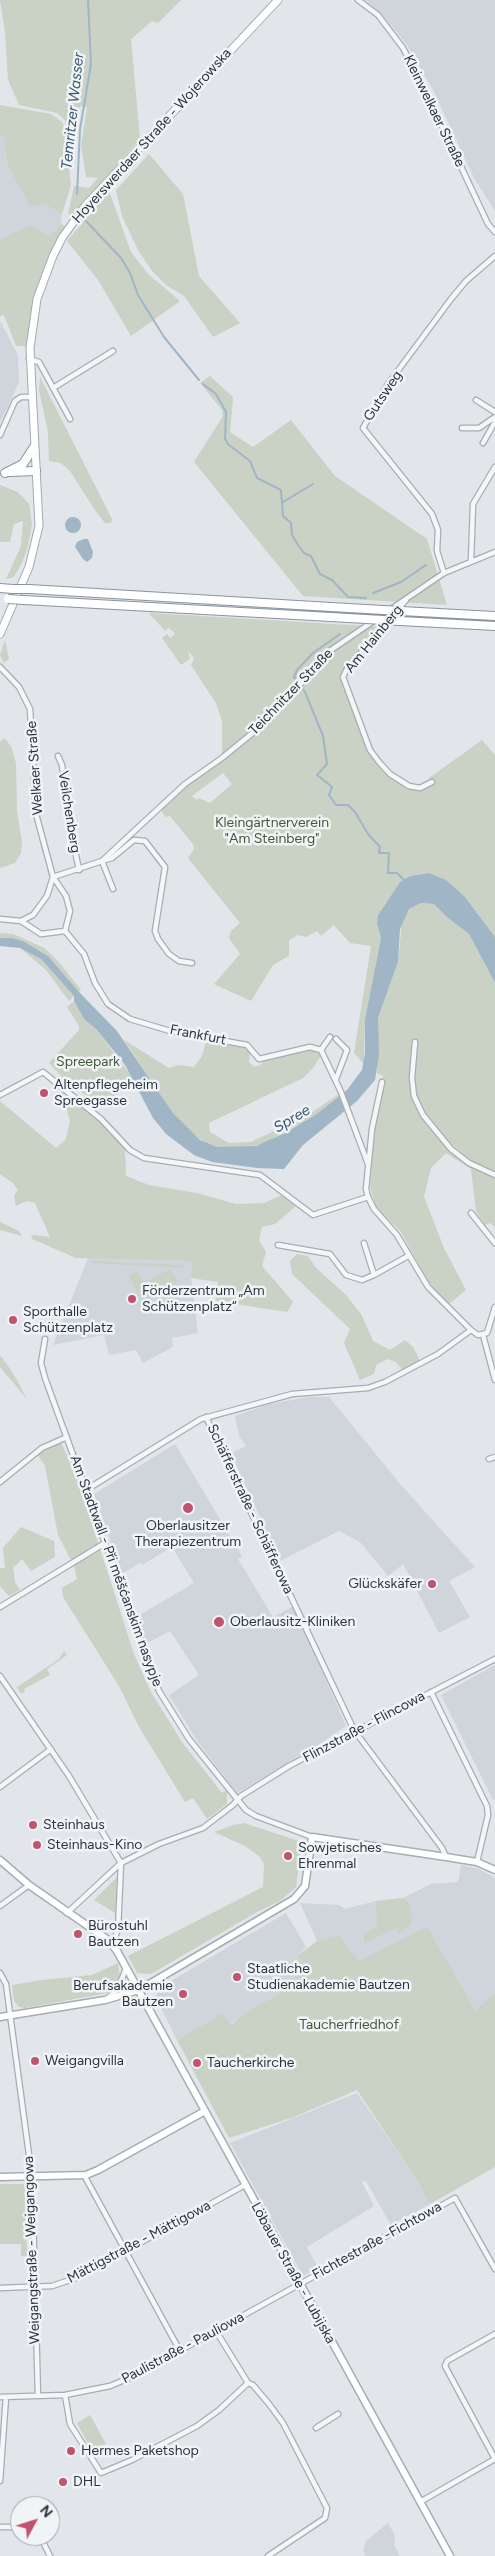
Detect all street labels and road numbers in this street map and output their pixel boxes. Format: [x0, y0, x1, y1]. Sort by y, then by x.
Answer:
street label: Hoyerswerdaer Straße - Wojerowska [69, 45, 235, 227]
street label: Kleinwelkaer Straße [400, 52, 468, 170]
street label: Gutsweg [360, 368, 406, 424]
street label: Am Hainberg [342, 602, 406, 676]
street label: Teichnitzer Straße [246, 645, 336, 739]
street label: Welkaer Straße [23, 720, 47, 816]
street label: Veilchenberg [54, 770, 84, 854]
street label: Frankfurt [168, 1021, 228, 1049]
street label: Schäfferstraße - Schäfferowa [203, 1421, 297, 1597]
street label: Am Stadtwall - Při měšćanskim nasypje [66, 1453, 166, 1689]
street label: Flinzstraße - Flincowa [300, 1688, 428, 1766]
street label: Weigangstraße - Weigangowa [20, 2156, 44, 2344]
street label: Mättigstraße - Mättigowa [64, 2197, 214, 2287]
street label: Fichtestraße -Fichtowa [310, 2198, 444, 2284]
street label: Löbauer Straße - Lubijska [247, 2199, 339, 2347]
street label: Paulistraße - Pauliowa [119, 2309, 247, 2387]

